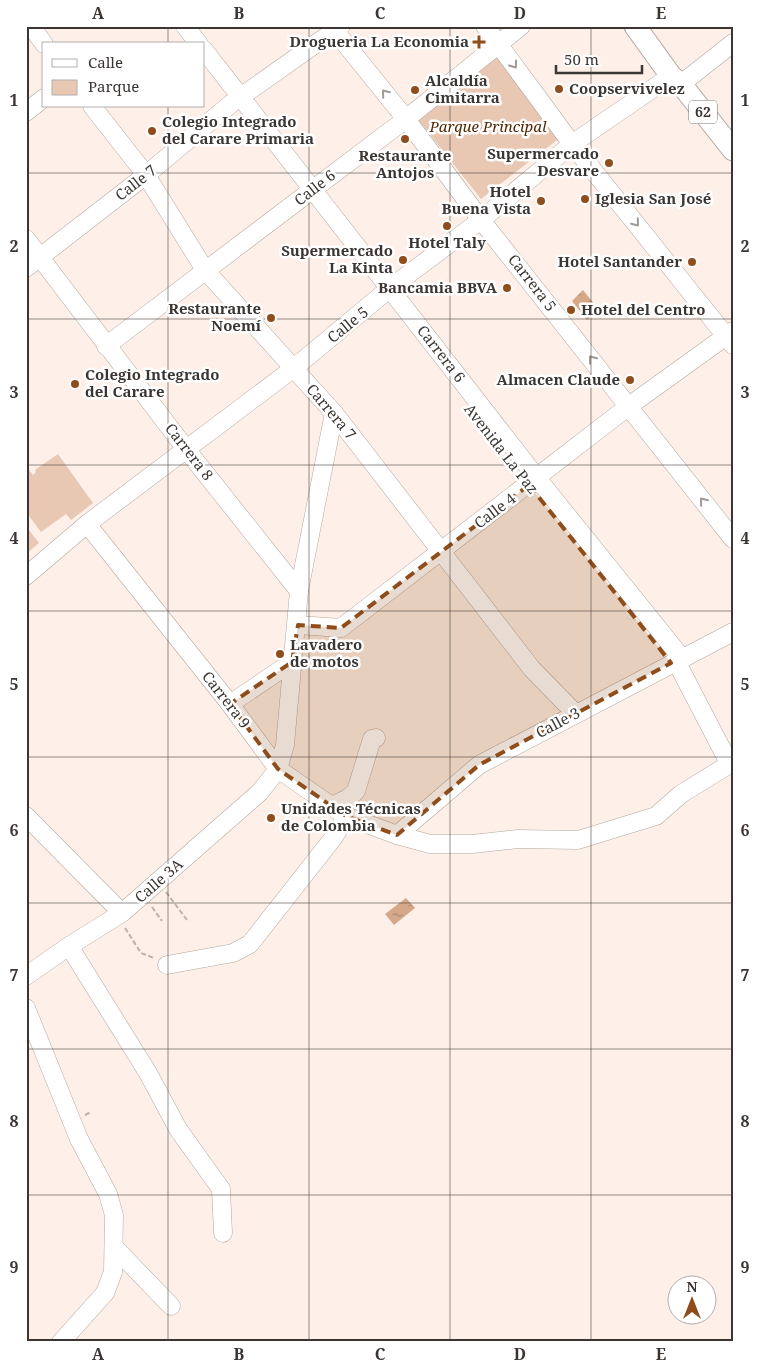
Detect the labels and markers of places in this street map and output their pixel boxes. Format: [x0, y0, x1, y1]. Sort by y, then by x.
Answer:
place label: Drogueria La Economia [290, 31, 469, 51]
marker: Drogueria La Economia [473, 36, 485, 48]
place label: Alcaldía Cimitarra [425, 70, 500, 107]
place label: Coopservivelez [569, 78, 685, 98]
marker: Coopservivelez [553, 83, 565, 95]
marker: Alcaldía Cimitarra [409, 84, 421, 96]
place label: Colegio Integrado del Carare Primaria [162, 111, 314, 148]
marker: Colegio Integrado del Carare Primaria [146, 125, 158, 137]
marker: Restaurante Antojos [399, 133, 411, 145]
place label: Supermercado Desvare [487, 143, 599, 180]
place label: Restaurante Antojos [359, 145, 451, 182]
marker: Supermercado Desvare [603, 157, 615, 169]
place label: Hotel Buena Vista [441, 181, 532, 218]
place label: Iglesia San José [595, 188, 711, 208]
marker: Iglesia San José [579, 193, 591, 205]
marker: Hotel Buena Vista [535, 195, 547, 207]
marker: Hotel Taly [441, 220, 453, 232]
place label: Hotel Taly [408, 232, 486, 252]
place label: Supermercado La Kinta [281, 240, 393, 277]
place label: Hotel Santander [558, 251, 682, 271]
marker: Supermercado La Kinta [397, 254, 409, 266]
marker: Hotel Santander [686, 256, 698, 268]
place label: Bancamia BBVA [378, 277, 498, 297]
marker: Bancamia BBVA [501, 282, 513, 294]
place label: Restaurante Noemí [168, 298, 262, 335]
place label: Hotel del Centro [581, 299, 706, 319]
marker: Hotel del Centro [565, 304, 577, 316]
marker: Restaurante Noemí [265, 312, 277, 324]
place label: Colegio Integrado del Carare [85, 364, 219, 401]
place label: Almacen Claude [497, 369, 620, 389]
marker: Almacen Claude [624, 374, 636, 386]
marker: Colegio Integrado del Carare [69, 378, 81, 390]
place label: Lavadero de motos [290, 634, 362, 671]
marker: Lavadero de motos [274, 648, 286, 660]
place label: Unidades Técnicas de Colombia [281, 798, 421, 835]
marker: Unidades Técnicas de Colombia [265, 812, 277, 824]

